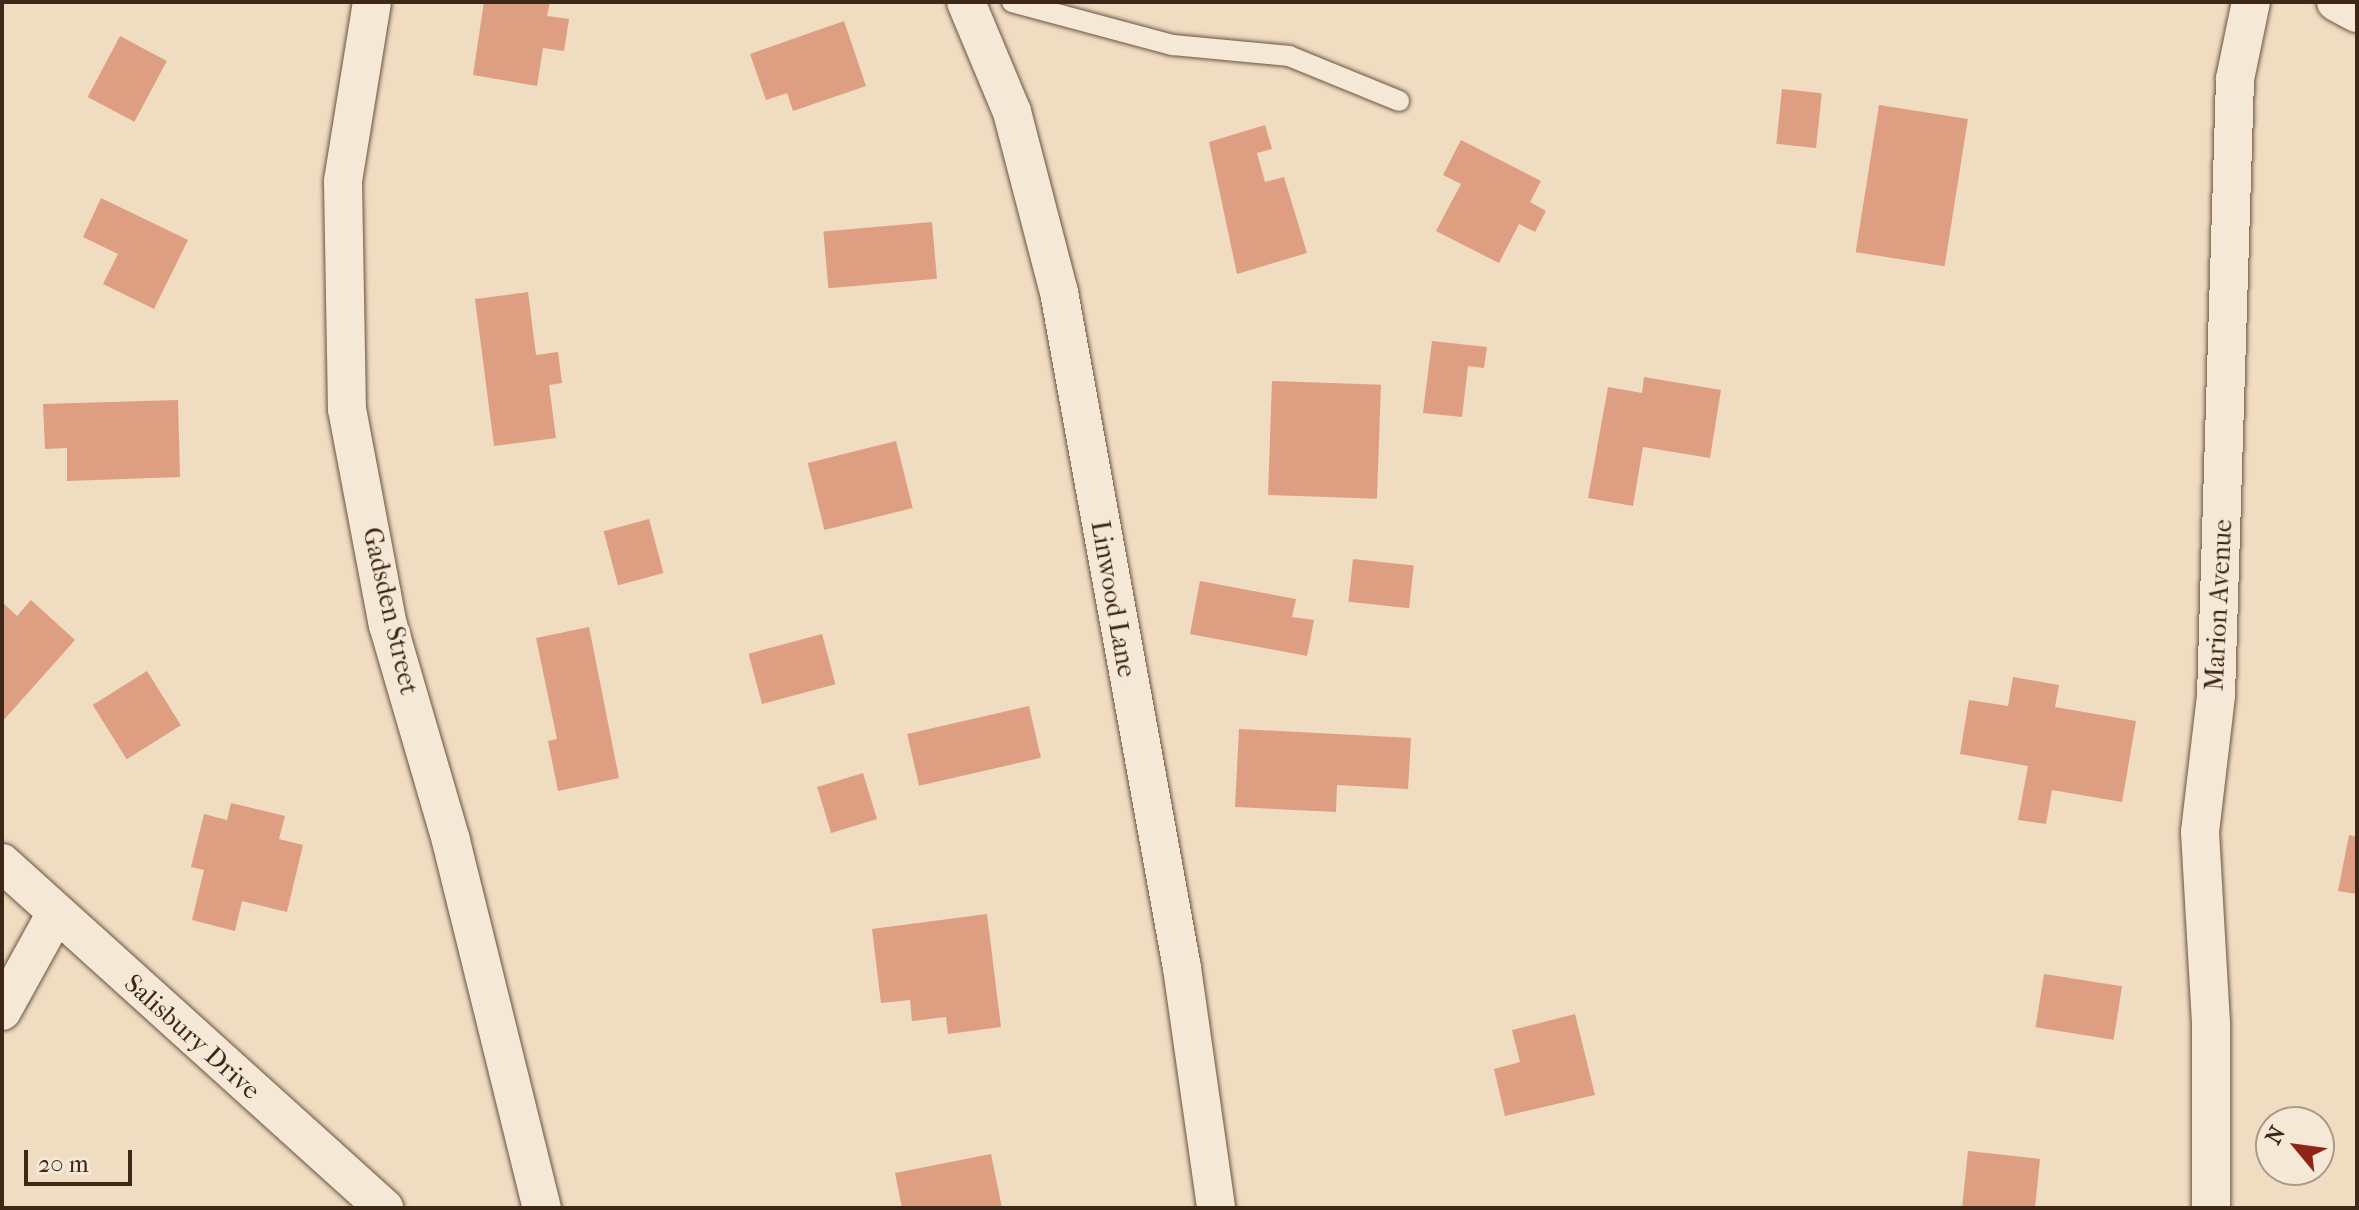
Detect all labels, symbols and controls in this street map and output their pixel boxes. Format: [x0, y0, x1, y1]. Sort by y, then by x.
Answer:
street label: Linwood Lane [1084, 518, 1142, 680]
street label: Marion Avenue [2199, 518, 2239, 692]
street label: Gadsden Street [356, 524, 424, 698]
street label: Salisbury Drive [118, 968, 266, 1106]
north arrow [2255, 1106, 2335, 1186]
text: N [2260, 1122, 2291, 1149]
scale bar [28, 1134, 136, 1184]
text: 20 m [38, 1150, 89, 1178]

